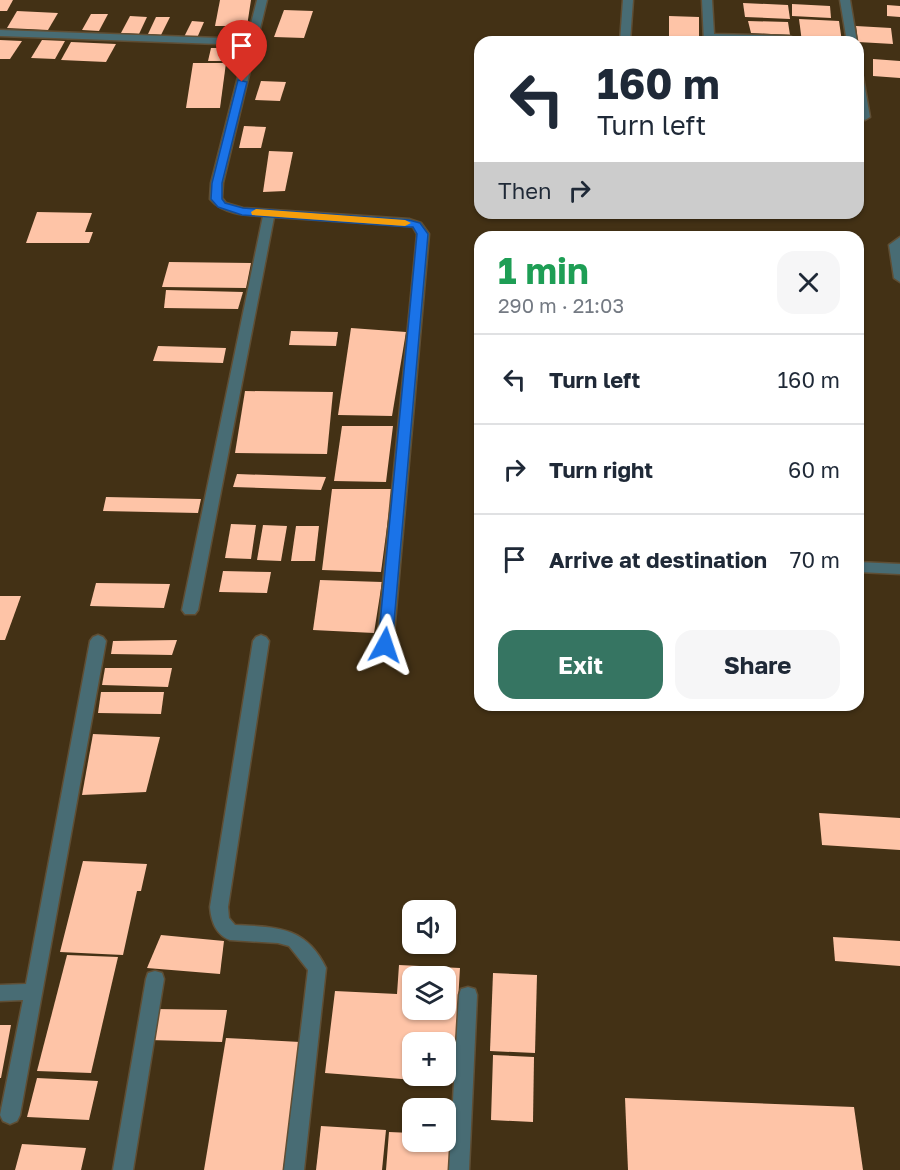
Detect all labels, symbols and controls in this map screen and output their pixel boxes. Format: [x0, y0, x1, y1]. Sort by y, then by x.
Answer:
pin [216, 20, 267, 82]
icon: arrive [225, 29, 258, 62]
text: 160 m [597, 58, 720, 108]
icon: left [498, 60, 576, 138]
text: Turn left [597, 109, 706, 141]
icon: right [563, 174, 596, 207]
text: Then [498, 177, 551, 204]
text: 1 min [498, 249, 589, 292]
button: close [777, 251, 840, 314]
text: 290 m · 21:03 [498, 293, 624, 317]
icon: left [498, 363, 531, 396]
text: Turn left [549, 366, 640, 393]
text: 160 m [777, 366, 840, 393]
icon: right [498, 453, 531, 486]
text: Turn right [549, 456, 653, 483]
text: 60 m [788, 456, 840, 483]
icon: arrive [498, 543, 531, 576]
text: Arrive at destination [549, 546, 767, 573]
text: 70 m [790, 546, 840, 573]
position arrow [353, 613, 417, 677]
button: Exit [498, 630, 663, 699]
button: Share [675, 630, 840, 699]
map controls [402, 900, 456, 1152]
button: sound [402, 900, 456, 954]
button: layers [402, 966, 456, 1020]
button: + [402, 1032, 456, 1086]
button: − [402, 1098, 456, 1152]

